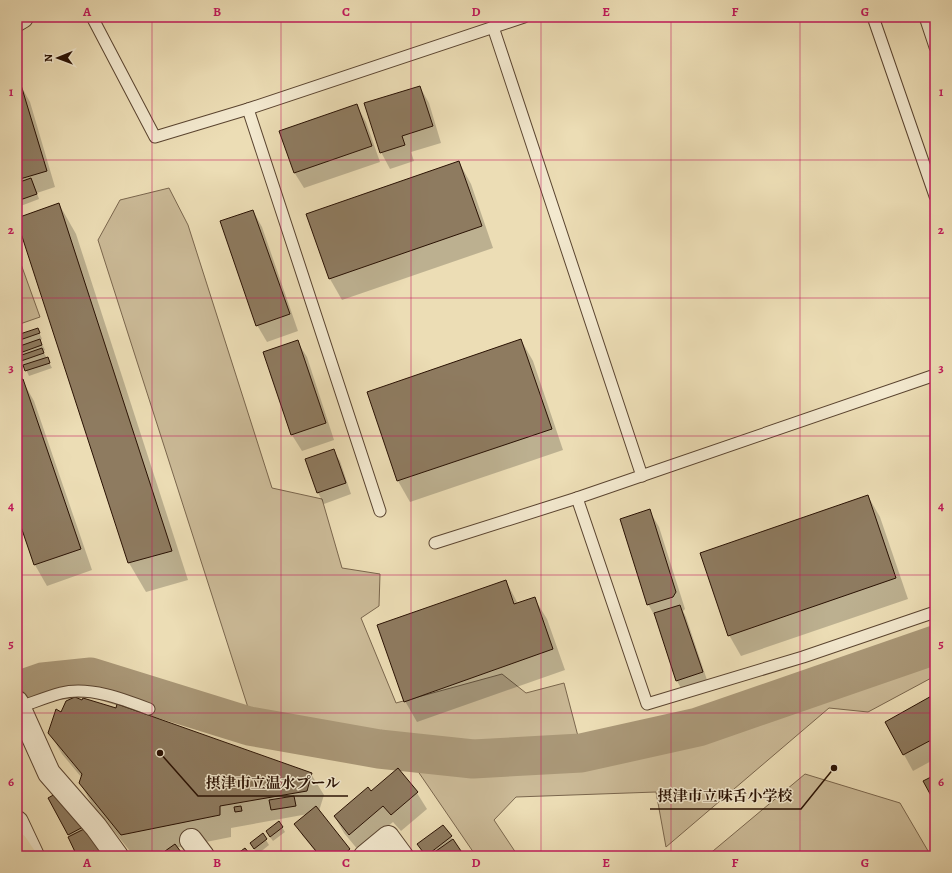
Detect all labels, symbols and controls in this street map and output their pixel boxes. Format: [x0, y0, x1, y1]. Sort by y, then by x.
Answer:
text: A [82, 3, 92, 20]
text: B [213, 3, 221, 20]
text: C [342, 3, 350, 20]
text: D [471, 3, 481, 20]
text: E [602, 3, 610, 20]
text: F [732, 3, 739, 20]
text: G [861, 3, 869, 20]
north arrow [38, 38, 78, 78]
text: N [41, 54, 56, 62]
text: 1 [9, 83, 14, 100]
text: 1 [939, 83, 944, 100]
text: 2 [8, 221, 15, 238]
text: 2 [938, 221, 945, 238]
text: 3 [8, 359, 14, 376]
text: 3 [938, 359, 944, 376]
text: 4 [8, 497, 14, 514]
text: 4 [938, 497, 944, 514]
text: 5 [8, 635, 14, 652]
text: 5 [938, 635, 944, 652]
callout: 摂津市立温水プール [198, 769, 348, 796]
text: 6 [8, 773, 14, 790]
text: 摂津市立温水プール [206, 773, 340, 793]
text: 6 [938, 773, 944, 790]
callout: 摂津市立味舌小学校 [650, 782, 801, 809]
text: 摂津市立味舌小学校 [657, 786, 793, 806]
text: A [82, 854, 92, 871]
text: B [213, 854, 221, 871]
text: C [342, 854, 350, 871]
text: D [471, 854, 481, 871]
text: E [602, 854, 610, 871]
text: F [732, 854, 739, 871]
text: G [861, 854, 869, 871]

